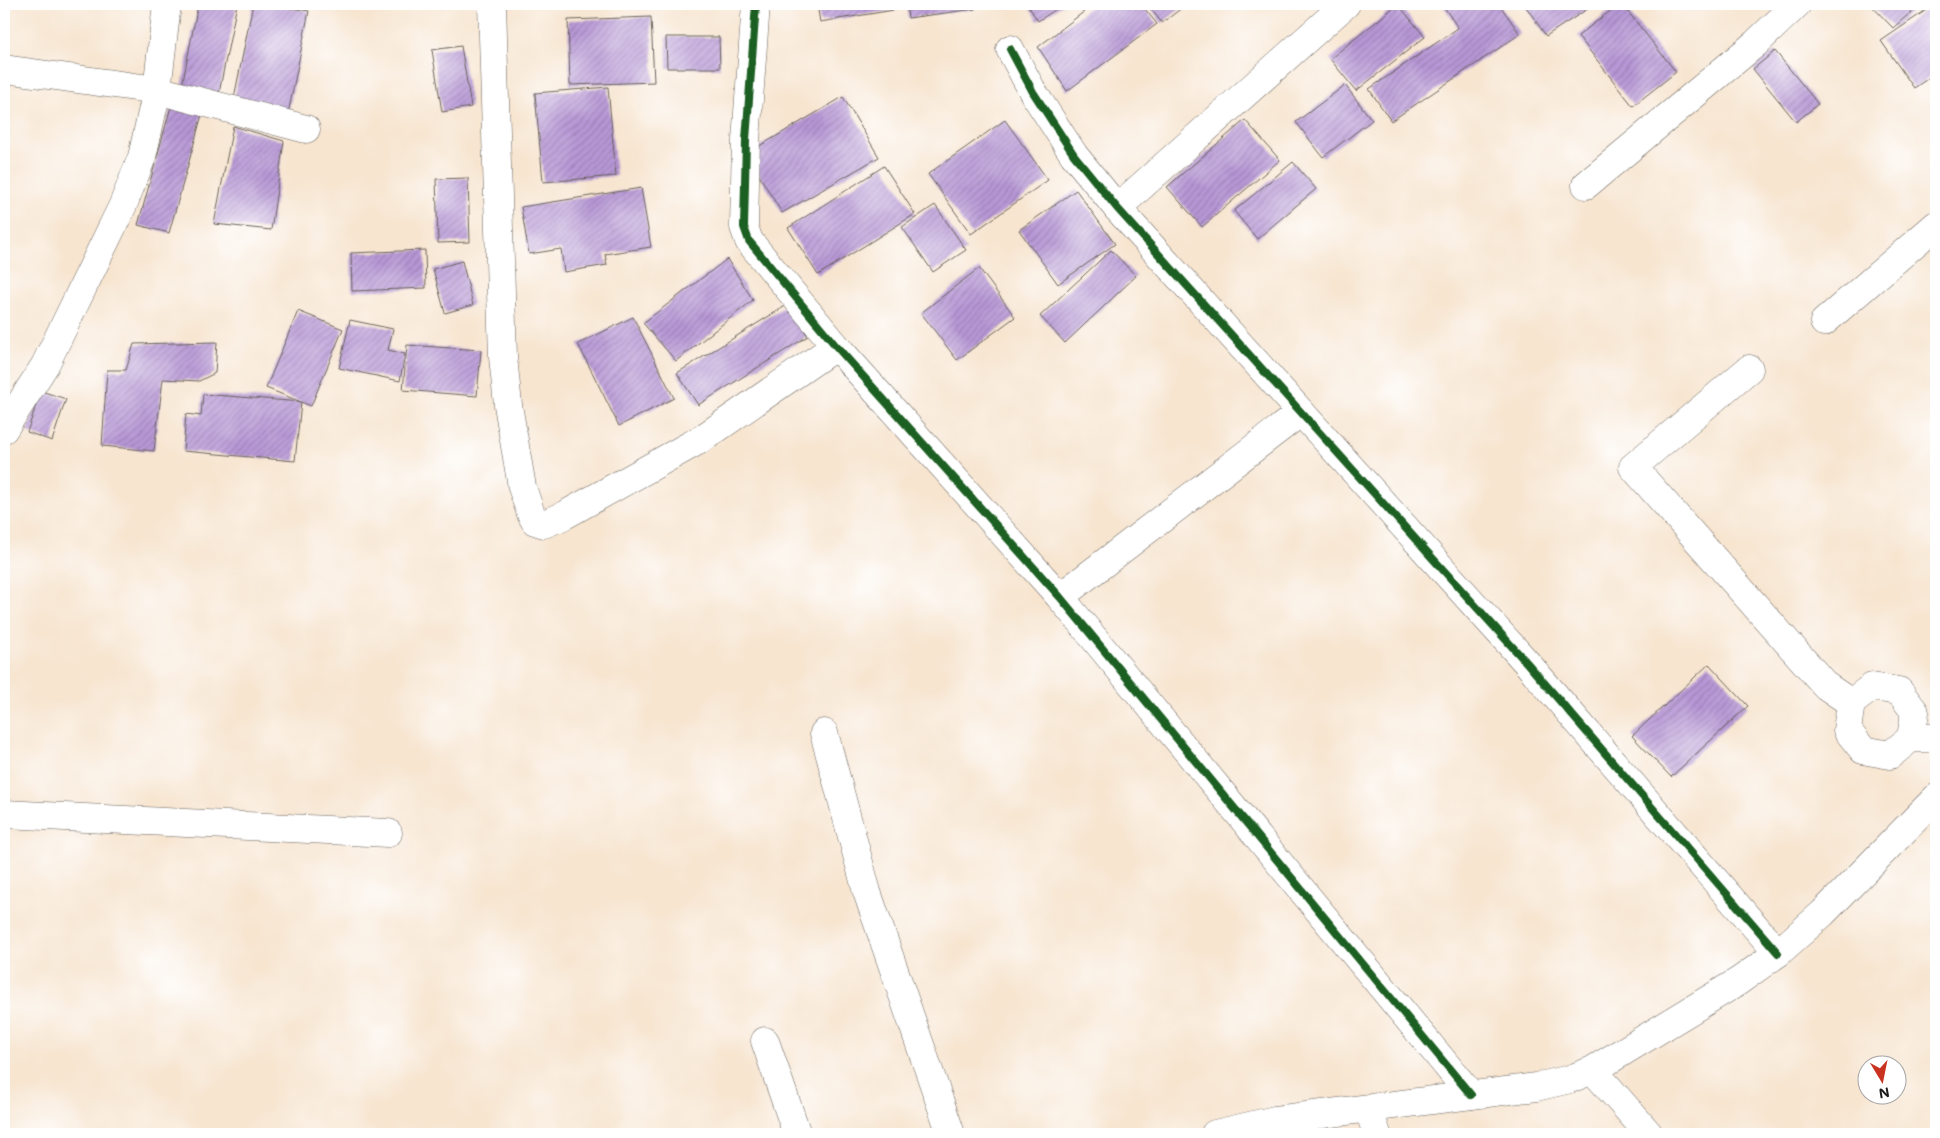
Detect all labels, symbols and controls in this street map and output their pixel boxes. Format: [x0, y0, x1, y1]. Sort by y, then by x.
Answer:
north arrow [1858, 1056, 1908, 1106]
text: N [1877, 1083, 1891, 1104]

